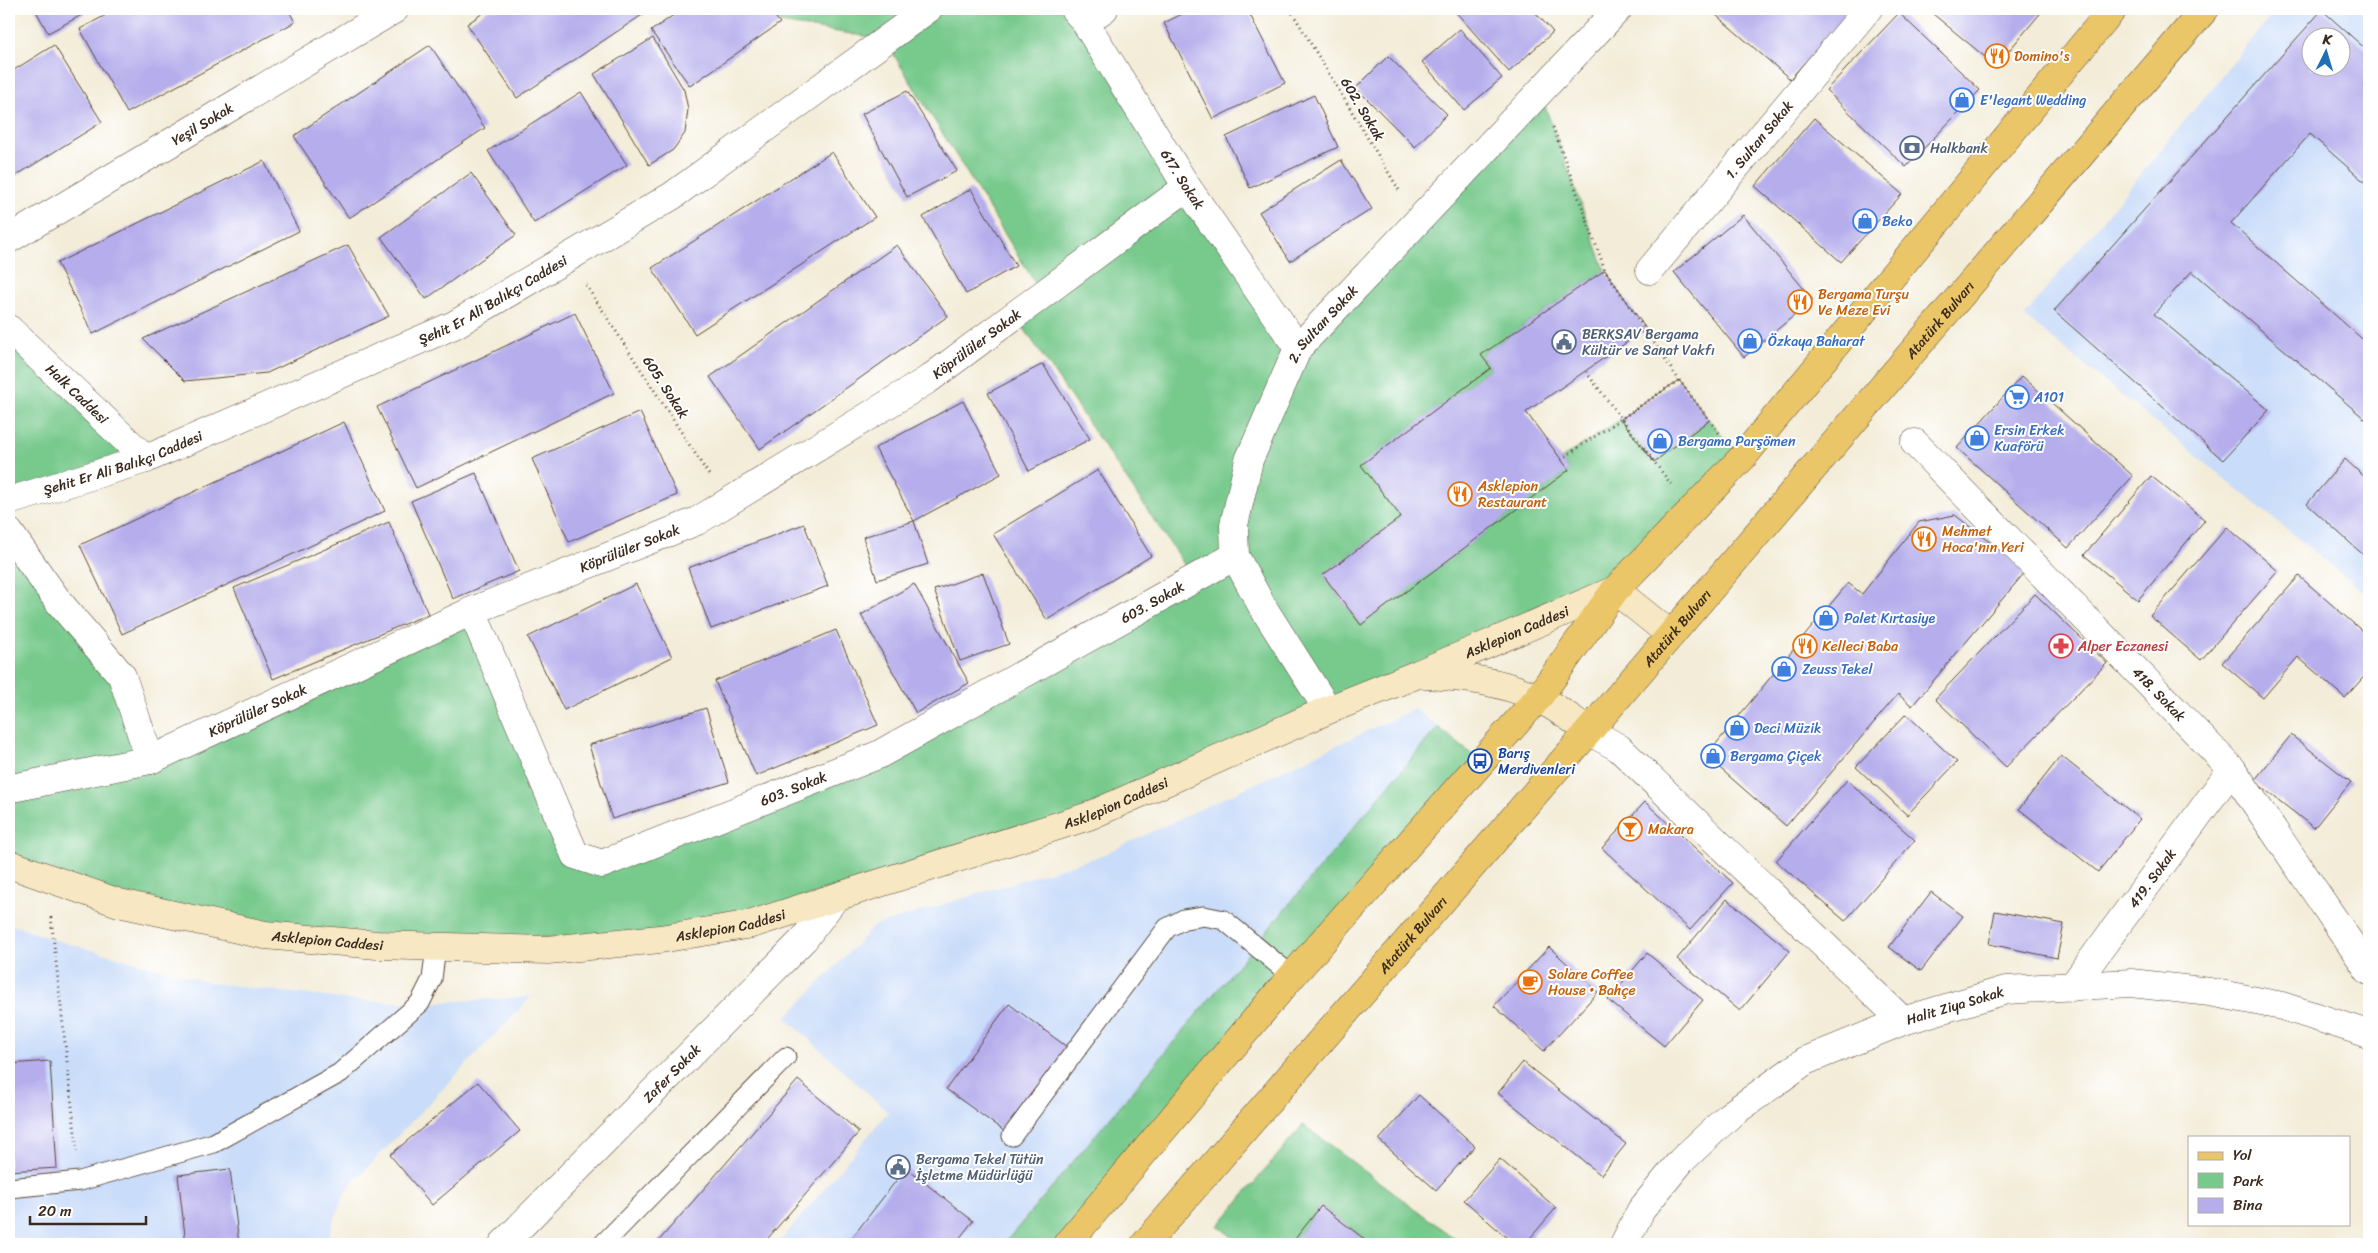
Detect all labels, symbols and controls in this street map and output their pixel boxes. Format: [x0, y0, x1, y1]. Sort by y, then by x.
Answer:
text: K [2321, 27, 2334, 53]
north arrow [2300, 28, 2350, 78]
restaurant icon: Domino's [1984, 43, 2010, 69]
place label: Domino's [2014, 44, 2070, 69]
street label: 602. Sokak [1334, 73, 1392, 146]
shop icon: E'legant Wedding [1949, 87, 1975, 113]
place label: E'legant Wedding [1980, 88, 2086, 113]
street label: 1. Sultan Sokak [1719, 94, 1800, 185]
street label: Yeşil Sokak [166, 96, 239, 153]
bank icon: Halkbank [1899, 135, 1925, 161]
place label: Halkbank [1930, 136, 1988, 161]
street label: 617. Sokak [1153, 144, 1211, 215]
shop icon: Beko [1852, 208, 1878, 234]
place label: Beko [1882, 209, 1913, 234]
street label: Şehit Er Ali Balıkçı Caddesi [414, 248, 573, 352]
street label: Atatürk Bulvarı [1899, 275, 1981, 366]
street label: 2. Sultan Sokak [1281, 279, 1365, 367]
place label: Bergama Turşu Ve Meze Evi [1818, 282, 1909, 323]
restaurant icon: Bergama Turşu Ve Meze Evi [1787, 289, 1813, 315]
street label: Köprülüler Sokak [927, 302, 1027, 386]
place label: BERKSAV Bergama Kültür ve Sanat Vakfı [1582, 322, 1715, 363]
shop icon: Özkaya Baharat [1737, 328, 1763, 354]
public building icon: BERKSAV Bergama Kültür ve Sanat Vakfı [1551, 329, 1577, 355]
place label: Özkaya Baharat [1768, 329, 1866, 354]
street label: 605. Sokak [636, 351, 696, 424]
street label: Halk Caddesi [39, 358, 115, 431]
supermarket icon: A101 [2004, 384, 2030, 410]
place label: A101 [2033, 385, 2064, 410]
place label: Ersin Erkek Kuaförü [1994, 418, 2065, 459]
street label: Şehit Er Ali Balıkçı Caddesi [40, 423, 208, 503]
shop icon: Ersin Erkek Kuaförü [1964, 425, 1990, 451]
shop icon: Bergama Parşömen [1647, 428, 1673, 454]
place label: Bergama Parşömen [1678, 429, 1796, 454]
place label: Asklepion Restaurant [1477, 474, 1547, 515]
restaurant icon: Asklepion Restaurant [1447, 481, 1473, 507]
street label: Köprülüler Sokak [576, 517, 684, 580]
place label: Mehmet Hoca'nın Yeri [1942, 519, 2025, 560]
restaurant icon: Mehmet Hoca'nın Yeri [1911, 526, 1937, 552]
street label: 603. Sokak [1116, 574, 1190, 631]
street label: Atatürk Bulvarı [1636, 583, 1718, 674]
street label: Asklepion Caddesi [1460, 599, 1574, 666]
shop icon: Palet Kırtasiye [1813, 605, 1839, 631]
place label: Palet Kırtasiye [1844, 606, 1936, 631]
restaurant icon: Kelleci Baba [1792, 633, 1818, 659]
pharmacy icon: Alper Eczanesi [2048, 633, 2074, 659]
place label: Kelleci Baba [1822, 634, 1899, 659]
place label: Alper Eczanesi [2077, 634, 2169, 659]
shop icon: Zeuss Tekel [1771, 656, 1797, 682]
place label: Zeuss Tekel [1802, 657, 1873, 682]
street label: 418. Sokak [2126, 661, 2192, 728]
street label: Köprülüler Sokak [204, 677, 312, 744]
shop icon: Deci Müzik [1724, 715, 1750, 741]
place label: Deci Müzik [1754, 716, 1821, 741]
place label: Barış Merdivenleri [1498, 741, 1576, 782]
shop icon: Bergama Çiçek [1700, 743, 1726, 769]
place label: Bergama Çiçek [1730, 744, 1822, 769]
bus stop icon: Barış Merdivenleri [1467, 748, 1493, 774]
street label: 603. Sokak [756, 764, 831, 813]
street label: Asklepion Caddesi [1059, 770, 1174, 837]
bar icon: Makara [1617, 816, 1643, 842]
place label: Makara [1648, 817, 1694, 842]
street label: 419. Sokak [2122, 843, 2183, 914]
street label: Atatürk Bulvarı [1371, 890, 1454, 980]
street label: Asklepion Caddesi [673, 902, 790, 949]
street label: Asklepion Caddesi [270, 924, 385, 958]
place label: Solare Coffee House • Bahçe [1548, 962, 1636, 1003]
cafe icon: Solare Coffee House • Bahçe [1517, 969, 1543, 995]
street label: Halit Ziya Sokak [1903, 979, 2008, 1032]
street label: Zafer Sokak [637, 1038, 708, 1109]
legend [2188, 1136, 2350, 1226]
text: Yol [2233, 1142, 2252, 1168]
place label: Bergama Tekel Tütün İşletme Müdürlüğü [915, 1147, 1044, 1188]
public building icon: Bergama Tekel Tütün İşletme Müdürlüğü [885, 1154, 911, 1180]
text: Park [2233, 1168, 2264, 1194]
text: Bina [2233, 1192, 2263, 1218]
scale bar [30, 1193, 146, 1225]
text: 20 m [38, 1198, 72, 1224]

